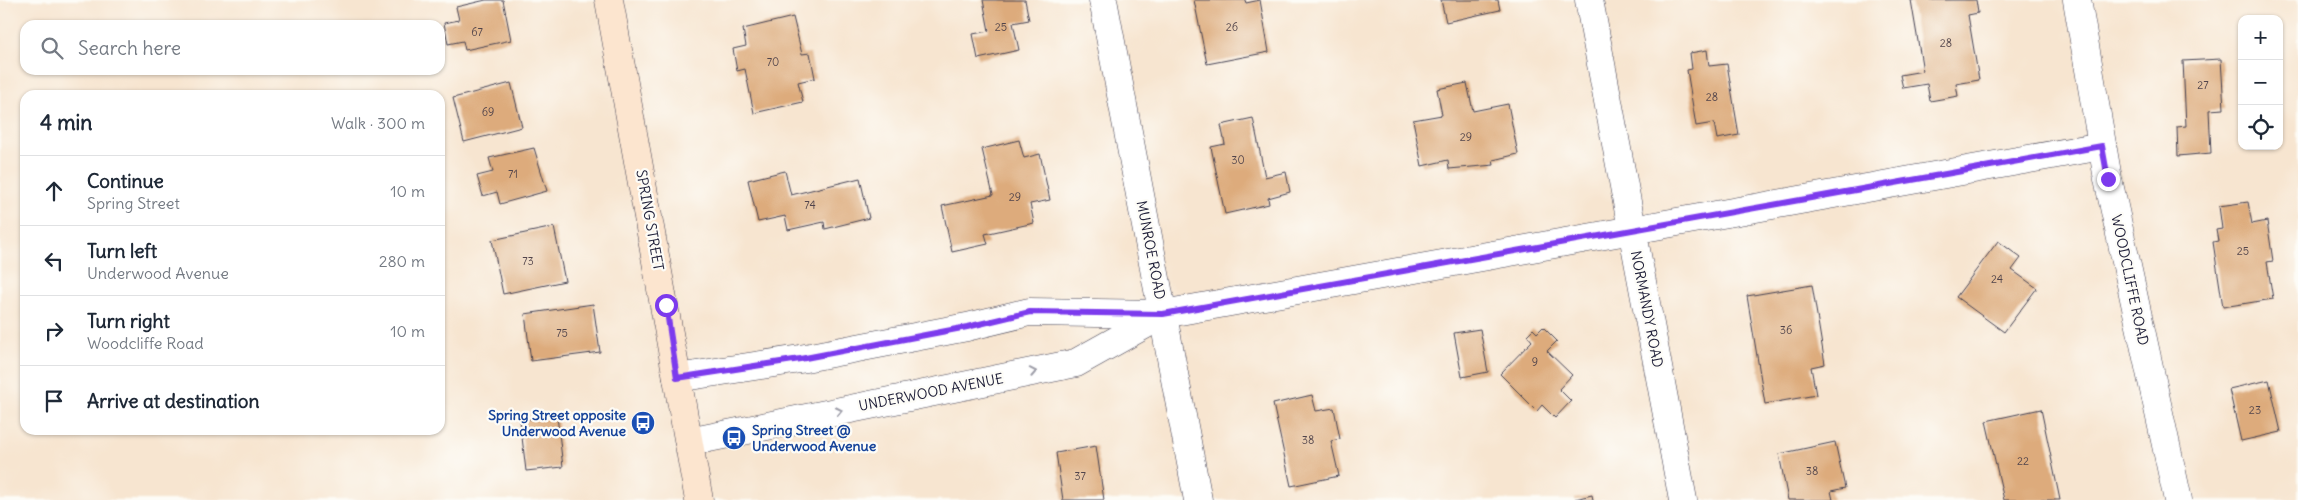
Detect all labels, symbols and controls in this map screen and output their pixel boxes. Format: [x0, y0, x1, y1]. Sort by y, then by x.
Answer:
map controls [2238, 15, 2283, 150]
button: + [2238, 15, 2283, 60]
search box [20, 20, 445, 75]
house number: 25 [995, 20, 1007, 34]
house number: 26 [1226, 20, 1238, 34]
house number: 67 [471, 25, 483, 39]
icon: search [38, 34, 66, 62]
text: Search here [78, 36, 181, 60]
house number: 28 [1940, 36, 1952, 50]
house number: 70 [767, 55, 779, 69]
button: − [2238, 60, 2283, 105]
house number: 27 [2197, 78, 2209, 92]
house number: 28 [1706, 90, 1718, 104]
house number: 69 [482, 105, 494, 119]
button: locate [2238, 105, 2283, 150]
text: 4 min [40, 109, 92, 136]
text: Walk · 300 m [331, 113, 425, 133]
house number: 29 [1460, 130, 1472, 144]
house number: 30 [1231, 153, 1245, 167]
house number: 71 [508, 167, 518, 181]
street label: SPRING STREET [632, 168, 668, 272]
route end [2097, 168, 2120, 191]
text: Continue [87, 169, 164, 193]
icon: ahead [40, 177, 68, 205]
text: 10 m [390, 181, 425, 201]
house number: 29 [1009, 190, 1021, 204]
text: Spring Street [87, 193, 180, 213]
house number: 74 [804, 198, 816, 212]
street label: MUNROE ROAD [1133, 199, 1169, 301]
street label: WOODCLIFFE ROAD [2107, 213, 2153, 347]
text: Turn left [87, 239, 157, 263]
house number: 25 [2237, 244, 2249, 258]
icon: left [40, 247, 68, 275]
street label: NORMANDY ROAD [1627, 249, 1667, 369]
text: 280 m [379, 251, 425, 271]
house number: 73 [522, 254, 534, 268]
text: Underwood Avenue [87, 263, 229, 283]
house number: 24 [1991, 272, 2003, 286]
route start [655, 294, 678, 317]
text: Turn right [87, 309, 170, 333]
icon: right [40, 317, 68, 345]
text: 10 m [390, 321, 425, 341]
house number: 36 [1780, 323, 1792, 337]
house number: 75 [556, 326, 568, 340]
text: Woodcliffe Road [87, 333, 204, 353]
house number: 9 [1532, 355, 1538, 369]
one-way arrow [1028, 367, 1037, 377]
street label: UNDERWOOD AVENUE [857, 369, 1005, 415]
icon: arrive [40, 387, 68, 415]
text: Arrive at destination [87, 389, 260, 413]
house number: 23 [2249, 403, 2261, 417]
place label: Spring Street opposite Underwood Avenue [488, 406, 626, 440]
one-way arrow [835, 406, 844, 417]
bus stop icon: Spring Street opposite Underwood Avenue [630, 410, 656, 436]
place label: Spring Street @ Underwood Avenue [752, 421, 877, 455]
bus stop icon: Spring Street @ Underwood Avenue [721, 425, 747, 451]
house number: 38 [1302, 433, 1314, 447]
house number: 22 [2017, 454, 2029, 468]
house number: 38 [1806, 464, 1818, 478]
house number: 37 [1074, 469, 1086, 483]

